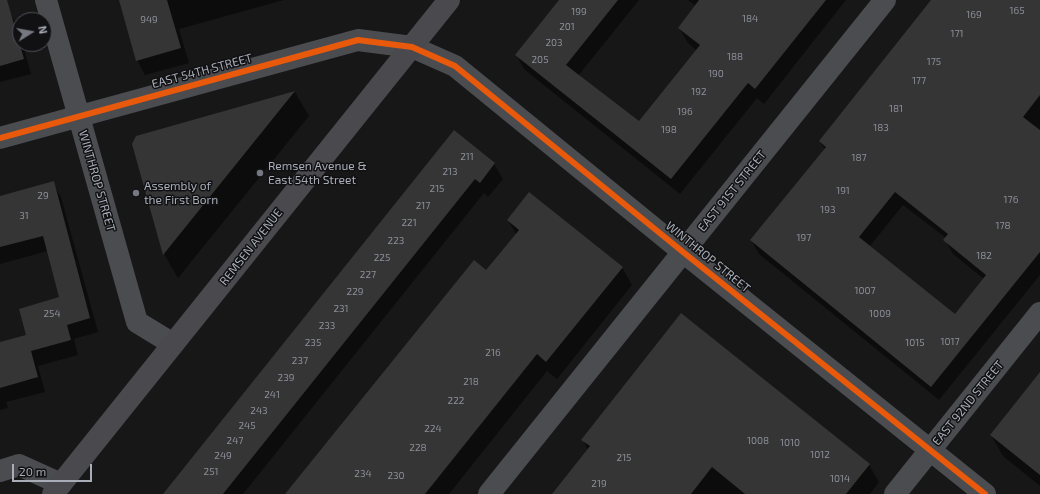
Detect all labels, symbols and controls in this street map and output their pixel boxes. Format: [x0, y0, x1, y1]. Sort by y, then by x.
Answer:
house number: 165 [1009, 5, 1025, 17]
house number: 199 [571, 6, 587, 18]
house number: 169 [966, 9, 982, 21]
north arrow [12, 12, 52, 52]
house number: 184 [742, 13, 758, 25]
house number: 949 [140, 14, 158, 26]
house number: 201 [559, 21, 575, 33]
text: N [36, 25, 50, 35]
house number: 171 [950, 28, 964, 40]
house number: 203 [545, 37, 563, 49]
street label: EAST 54TH STREET [150, 51, 254, 91]
house number: 188 [727, 51, 743, 63]
house number: 205 [531, 54, 549, 66]
house number: 175 [927, 56, 941, 68]
house number: 190 [708, 68, 724, 80]
house number: 177 [912, 75, 926, 87]
house number: 192 [691, 86, 707, 98]
house number: 181 [889, 103, 903, 115]
house number: 196 [677, 106, 693, 118]
house number: 183 [873, 122, 889, 134]
house number: 198 [661, 124, 677, 136]
street label: WINTHROP STREET [76, 129, 118, 233]
street label: EAST 91ST STREET [695, 148, 769, 234]
house number: 211 [460, 151, 474, 163]
house number: 187 [851, 152, 867, 164]
place label: Remsen Avenue & East 54th Street [268, 159, 367, 187]
house number: 213 [442, 166, 458, 178]
marker: Remsen Avenue & East 54th Street [255, 168, 265, 178]
place label: Assembly of the First Born [144, 179, 218, 207]
house number: 215 [430, 183, 444, 195]
house number: 191 [836, 185, 850, 197]
marker: Assembly of the First Born [131, 188, 141, 198]
house number: 29 [37, 190, 49, 202]
house number: 176 [1004, 194, 1018, 206]
house number: 217 [416, 200, 430, 212]
house number: 193 [820, 204, 836, 216]
street label: REMSEN AVENUE [217, 206, 285, 288]
house number: 31 [19, 210, 29, 222]
house number: 221 [401, 217, 417, 229]
street label: WINTHROP STREET [663, 218, 753, 296]
house number: 178 [995, 220, 1011, 232]
house number: 197 [797, 232, 811, 244]
house number: 223 [388, 235, 404, 247]
house number: 182 [976, 250, 992, 262]
house number: 225 [374, 252, 390, 264]
house number: 227 [360, 269, 376, 281]
house number: 1007 [854, 285, 876, 297]
house number: 229 [347, 286, 363, 298]
house number: 231 [333, 303, 349, 315]
house number: 254 [43, 308, 61, 320]
house number: 1009 [869, 308, 891, 320]
house number: 233 [319, 320, 335, 332]
house number: 1017 [940, 336, 960, 348]
house number: 235 [305, 337, 321, 349]
house number: 1015 [905, 337, 925, 349]
house number: 216 [485, 347, 501, 359]
house number: 237 [292, 355, 308, 367]
street label: EAST 92ND STREET [929, 358, 1007, 448]
house number: 239 [278, 372, 294, 384]
house number: 218 [463, 376, 479, 388]
house number: 241 [264, 389, 280, 401]
house number: 222 [448, 395, 464, 407]
house number: 243 [250, 405, 268, 417]
house number: 245 [238, 420, 256, 432]
house number: 224 [424, 423, 442, 435]
house number: 247 [227, 435, 243, 447]
house number: 1008 [747, 435, 769, 447]
house number: 1010 [780, 437, 800, 449]
house number: 228 [409, 442, 427, 454]
house number: 1012 [810, 449, 830, 461]
house number: 249 [214, 450, 232, 462]
house number: 215 [617, 452, 631, 464]
scale bar [14, 456, 94, 482]
text: 20 m [19, 464, 46, 478]
house number: 251 [204, 466, 218, 478]
house number: 234 [354, 468, 372, 480]
house number: 230 [387, 470, 405, 482]
house number: 1014 [830, 473, 850, 485]
house number: 219 [591, 478, 607, 490]

